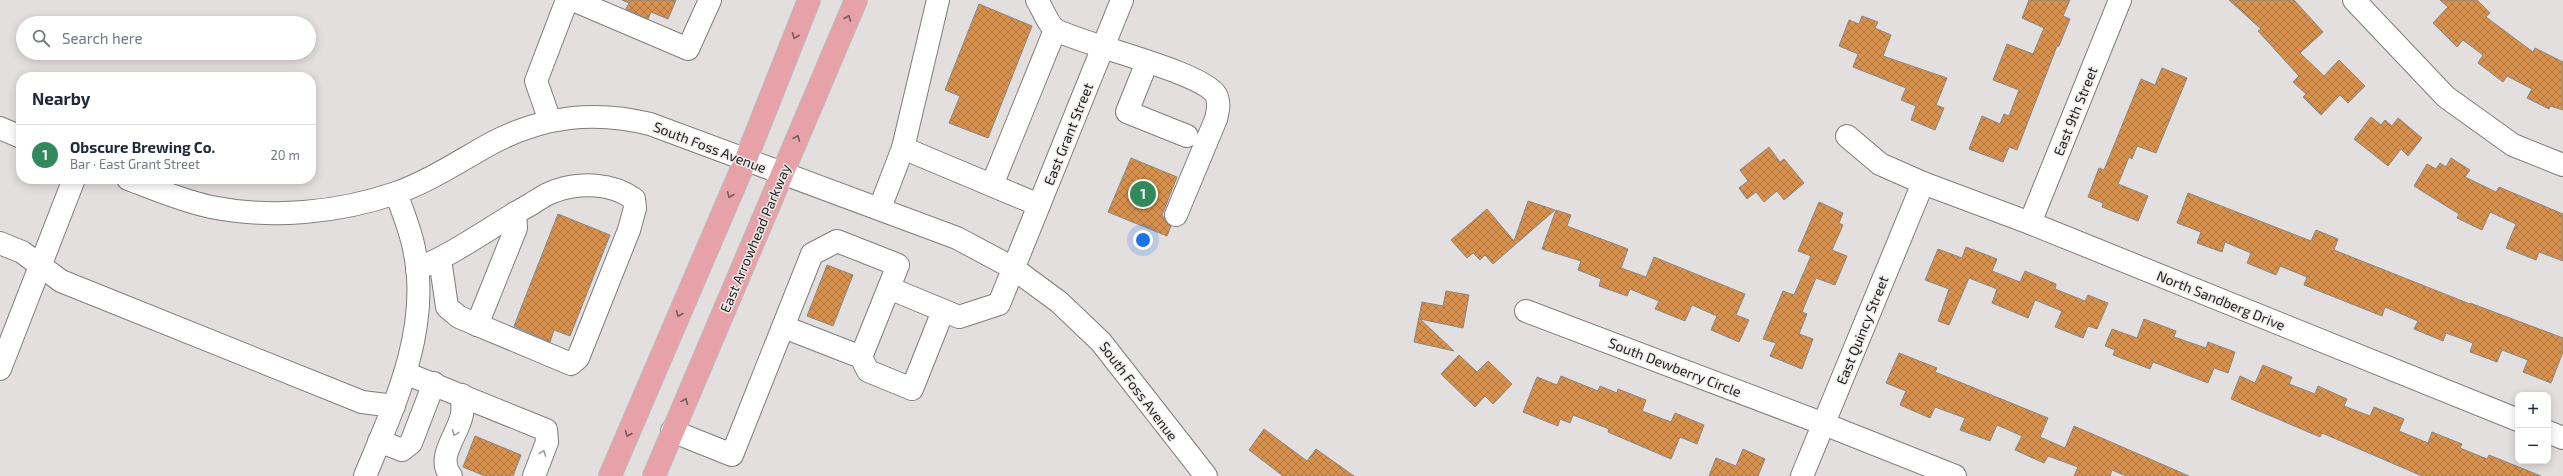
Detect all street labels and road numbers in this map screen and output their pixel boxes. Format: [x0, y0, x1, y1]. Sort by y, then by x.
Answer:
street label: East 9th Street [2049, 64, 2101, 158]
street label: East Grant Street [1040, 80, 1096, 188]
street label: South Foss Avenue [651, 118, 769, 176]
street label: East Arrowhead Parkway [716, 161, 794, 315]
street label: North Sandberg Drive [2154, 266, 2288, 334]
street label: East Quincy Street [1832, 273, 1892, 387]
street label: South Dewberry Circle [1606, 334, 1744, 400]
street label: South Foss Avenue [1096, 338, 1182, 444]

